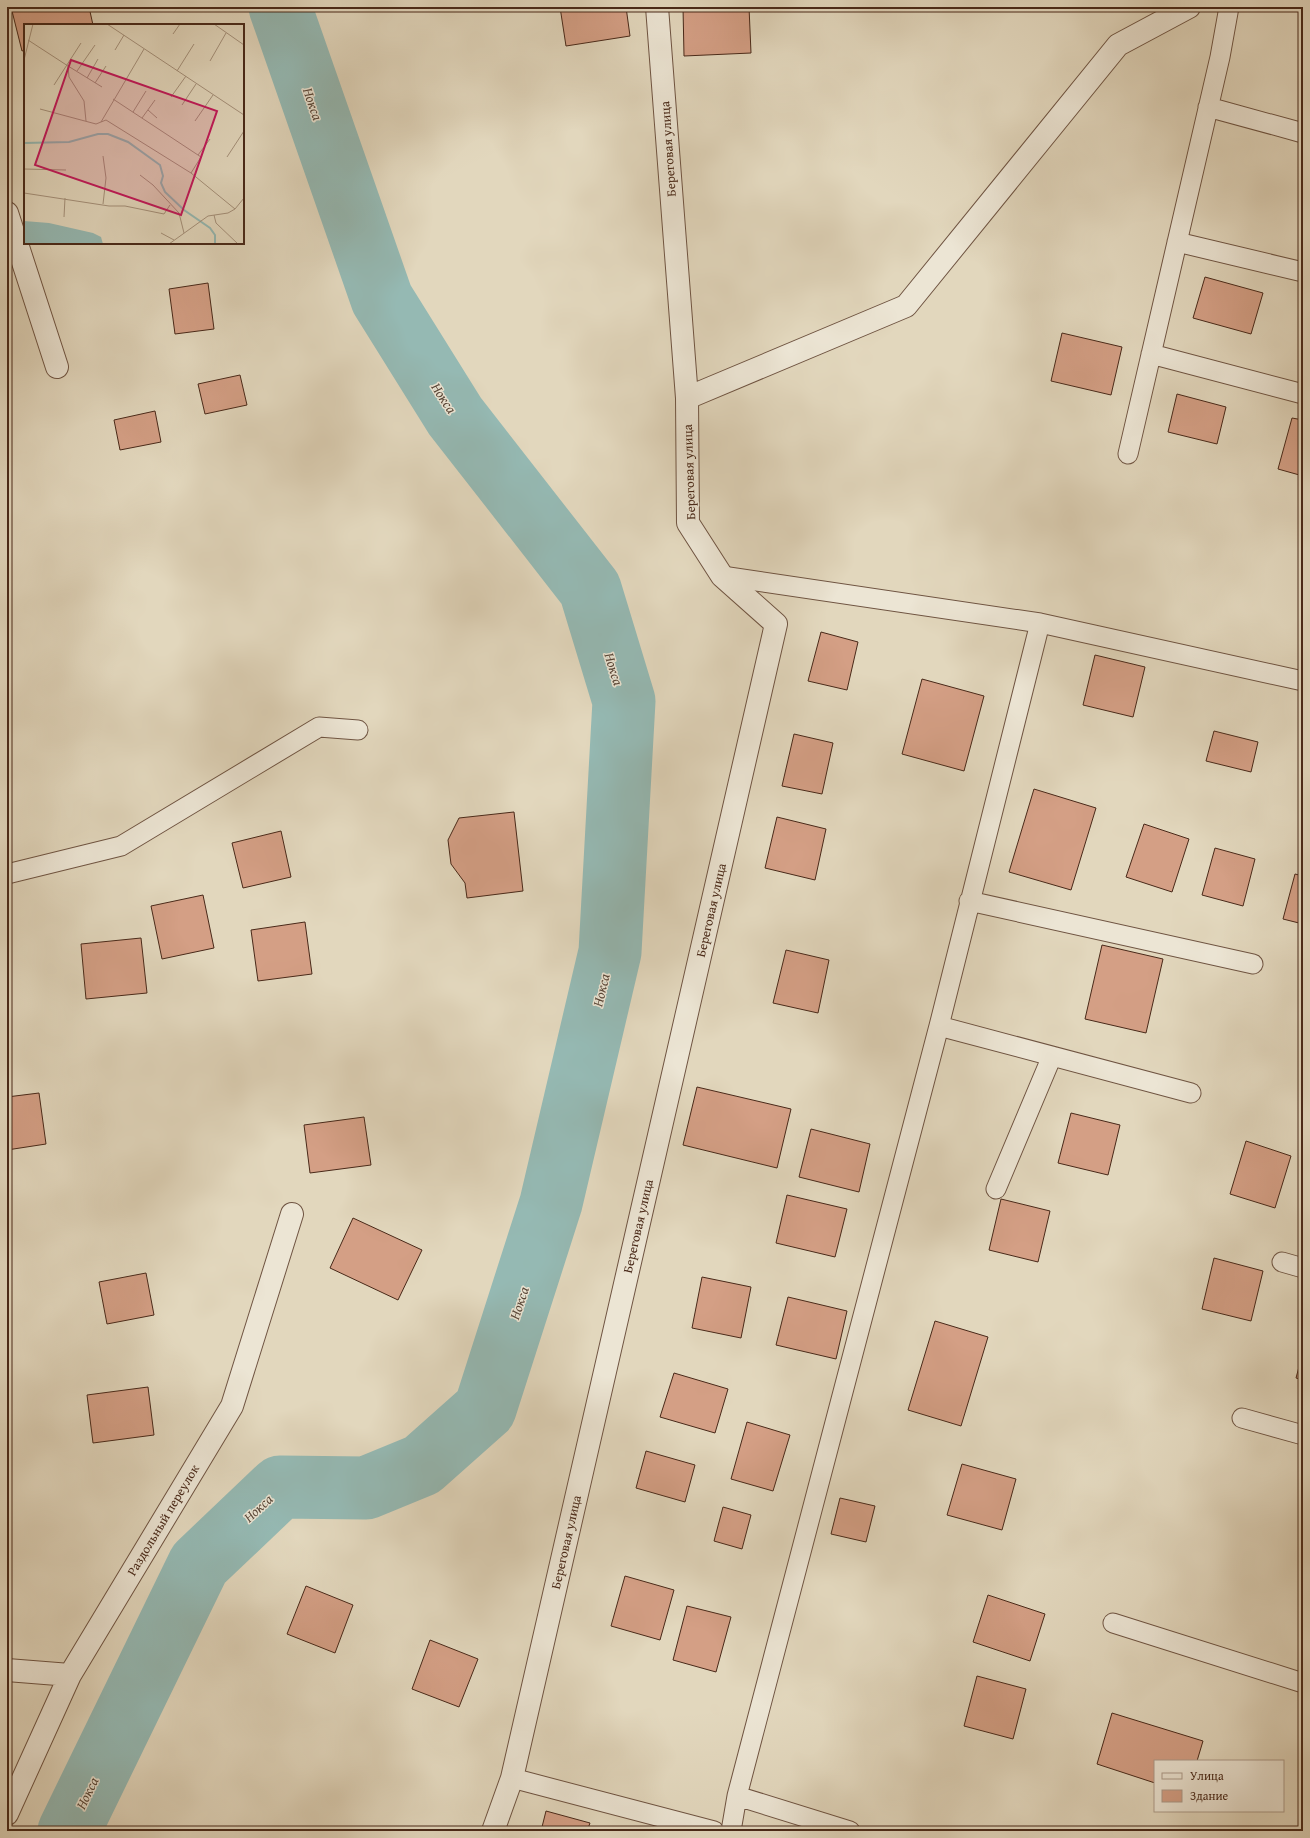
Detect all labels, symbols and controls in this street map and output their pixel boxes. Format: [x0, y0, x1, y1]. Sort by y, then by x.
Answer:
inset map [24, 24, 244, 244]
water label: Нокса [298, 85, 328, 124]
street label: Береговая улица [655, 100, 681, 197]
water label: Нокса [427, 379, 462, 418]
street label: Береговая улица [678, 423, 700, 520]
water label: Нокса [600, 650, 629, 688]
street label: Береговая улица [691, 860, 731, 959]
water label: Нокса [588, 971, 615, 1009]
street label: Береговая улица [618, 1176, 658, 1275]
water label: Нокса [504, 1284, 534, 1322]
street label: Раздольный переулок [122, 1461, 204, 1579]
water label: Нокса [239, 1489, 277, 1527]
street label: Береговая улица [546, 1492, 586, 1591]
legend [1154, 1760, 1284, 1812]
text: Улица [1190, 1767, 1224, 1784]
water label: Нокса [71, 1773, 104, 1812]
text: Здание [1190, 1787, 1229, 1804]

